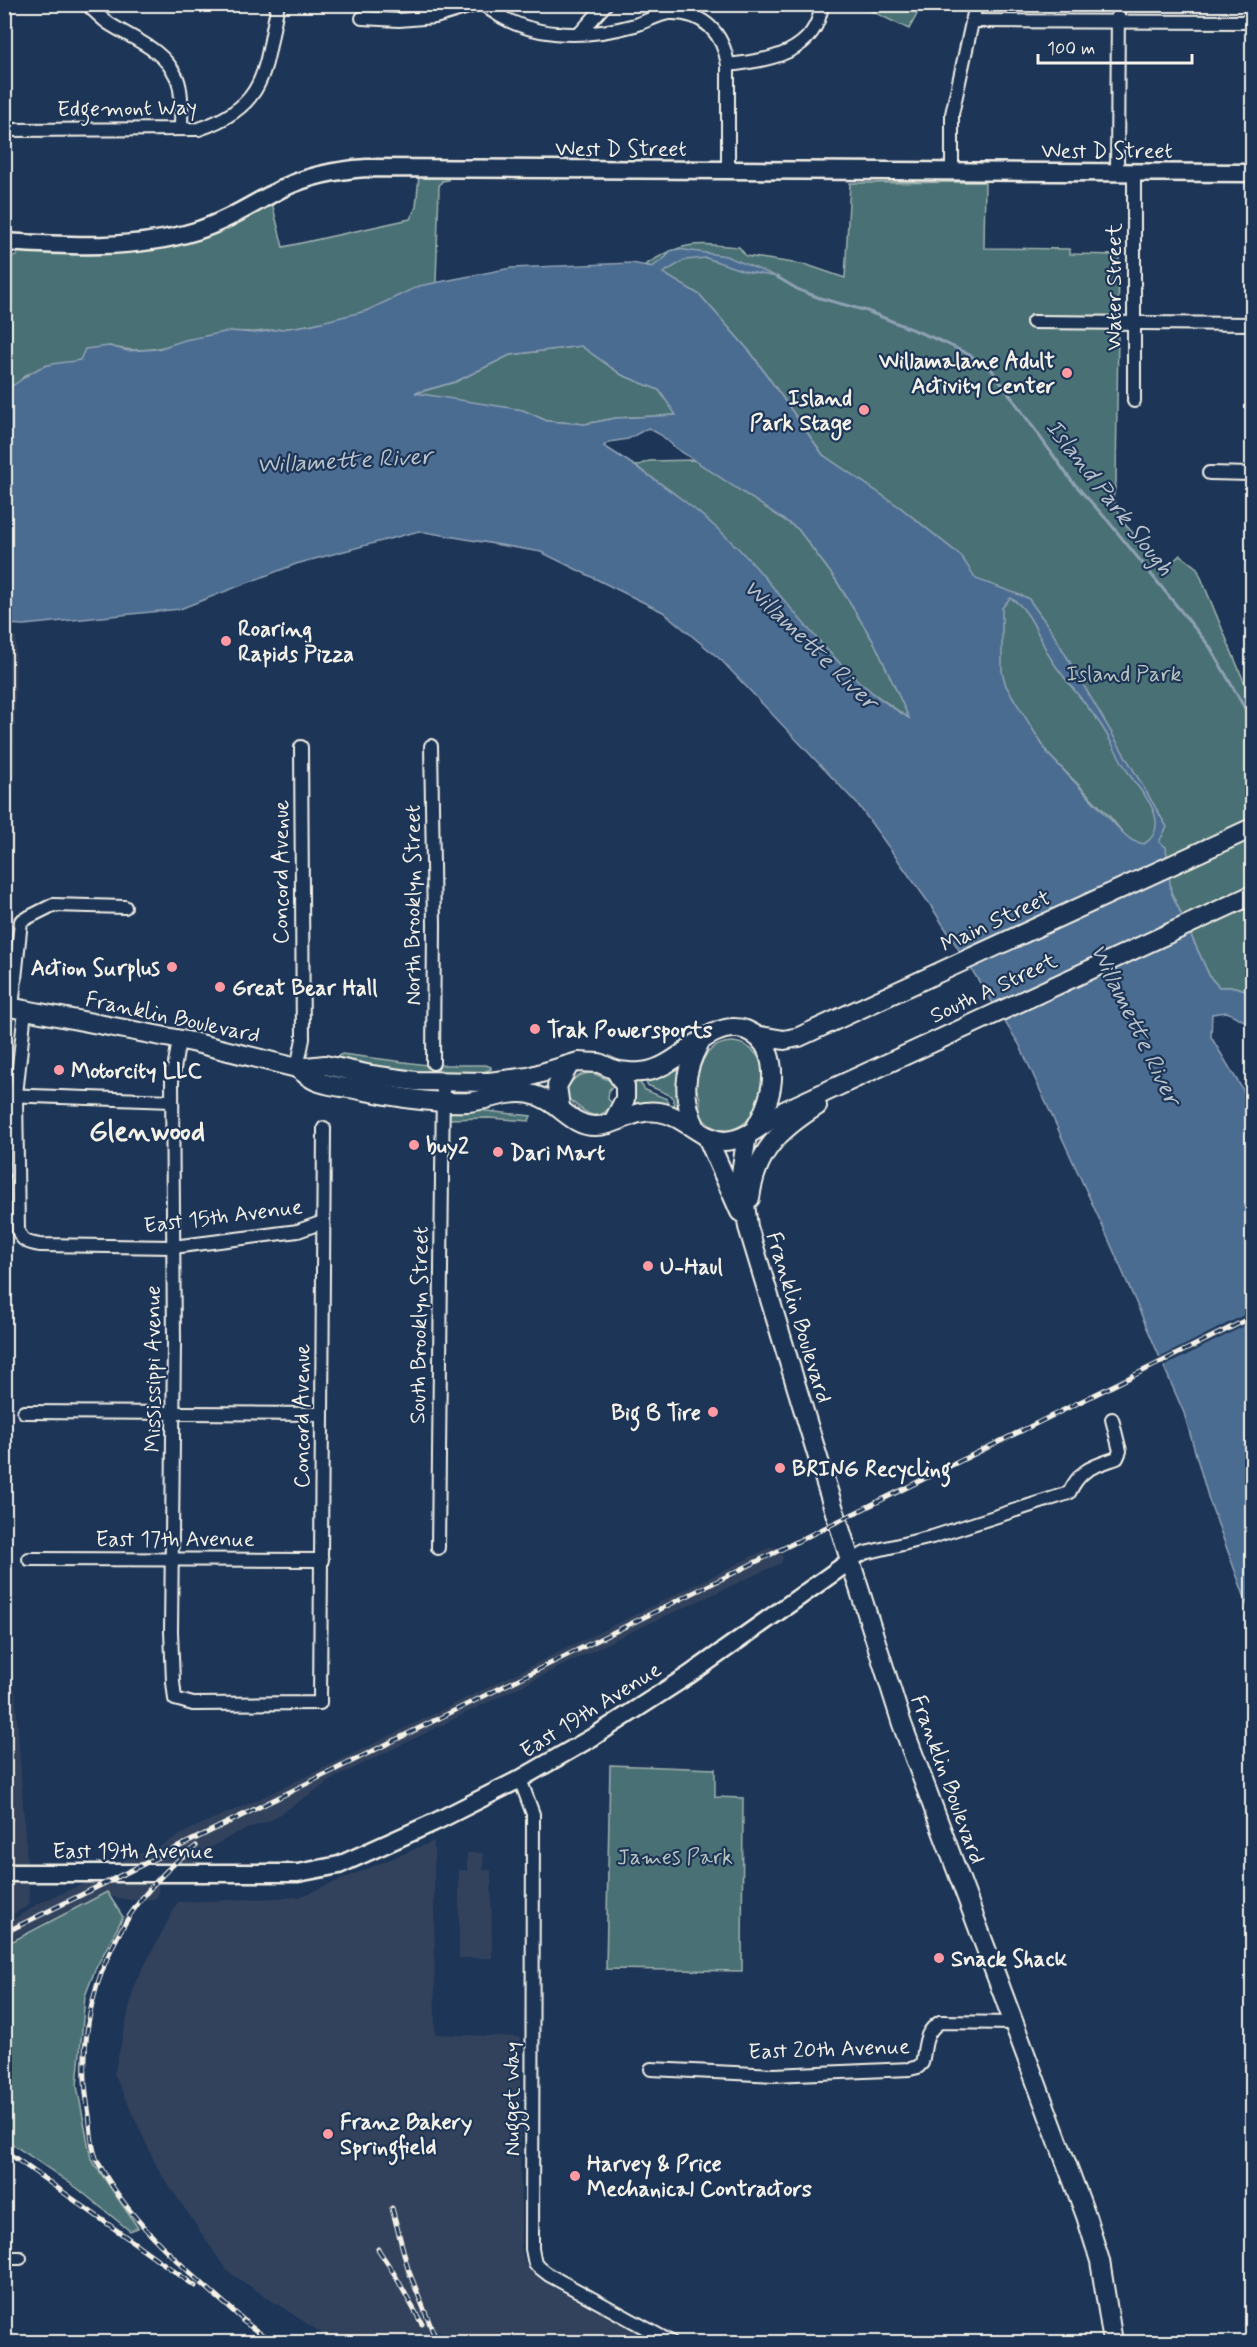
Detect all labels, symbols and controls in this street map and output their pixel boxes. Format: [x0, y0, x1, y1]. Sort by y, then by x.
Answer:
scale bar [1038, 27, 1192, 65]
text: 100 m [1047, 37, 1095, 61]
street label: Edgemont Way [57, 94, 197, 127]
street label: West D Street [555, 136, 687, 164]
street label: West D Street [1041, 138, 1173, 166]
street label: Water Street [1101, 223, 1129, 351]
place label: Willamalane Adult Activity Center [878, 348, 1056, 401]
marker: Willamalane Adult Activity Center [1060, 366, 1074, 380]
place label: Island Park Stage [750, 385, 852, 441]
marker: Island Park Stage [857, 403, 871, 417]
water label: Island Park Slough [1038, 413, 1180, 583]
water label: Willamette River [256, 441, 436, 482]
water label: Willamette River [736, 573, 887, 720]
place label: Roaring Rapids Pizza [238, 616, 354, 669]
marker: Roaring Rapids Pizza [219, 634, 233, 648]
park label: Island Park [1066, 661, 1182, 689]
street label: Concord Avenue [268, 800, 296, 944]
street label: North Brooklyn Street [400, 804, 428, 1006]
street label: Main Street [936, 884, 1055, 959]
water label: Willamette River [1082, 939, 1189, 1114]
street label: South A Street [926, 947, 1062, 1030]
place label: Action Surplus [31, 955, 160, 983]
marker: Action Surplus [165, 960, 179, 974]
place label: Great Bear Hall [232, 975, 378, 1003]
marker: Great Bear Hall [213, 980, 227, 994]
street label: Franklin Boulevard [83, 986, 262, 1050]
place label: Trak Powersports [547, 1017, 713, 1045]
marker: Trak Powersports [528, 1022, 542, 1036]
place label: Motorcity LLC [71, 1058, 202, 1086]
marker: Motorcity LLC [52, 1063, 66, 1077]
district label: Glenwood [89, 1114, 205, 1151]
place label: buy2 [426, 1133, 469, 1161]
marker: buy2 [407, 1138, 421, 1152]
place label: Dari Mart [510, 1140, 605, 1168]
marker: Dari Mart [491, 1145, 505, 1159]
street label: East 15th Avenue [142, 1193, 304, 1241]
street label: South Brooklyn Street [404, 1226, 436, 1424]
street label: Franklin Boulevard [759, 1229, 837, 1407]
place label: U-Haul [660, 1254, 723, 1282]
marker: U-Haul [641, 1259, 655, 1273]
street label: Mississippi Avenue [140, 1285, 168, 1453]
street label: Concord Avenue [289, 1344, 317, 1488]
place label: Big B Tire [611, 1400, 701, 1432]
marker: Big B Tire [706, 1405, 720, 1419]
place label: BRING Recycling [792, 1456, 951, 1488]
marker: BRING Recycling [773, 1461, 787, 1475]
street label: East 17th Avenue [95, 1526, 255, 1554]
street label: East 19th Avenue [515, 1656, 667, 1765]
street label: Franklin Boulevard [904, 1691, 991, 1868]
street label: East 19th Avenue [52, 1838, 214, 1866]
park label: James Park [617, 1844, 733, 1872]
place label: Snack Shack [951, 1946, 1068, 1974]
marker: Snack Shack [932, 1951, 946, 1965]
street label: East 20th Avenue [748, 2033, 910, 2067]
street label: Nugget Way [499, 2042, 530, 2156]
place label: Franz Bakery Springfield [340, 2109, 472, 2166]
marker: Franz Bakery Springfield [321, 2127, 335, 2141]
place label: Harvey & Price Mechanical Contractors [587, 2151, 812, 2204]
marker: Harvey & Price Mechanical Contractors [568, 2169, 582, 2183]

